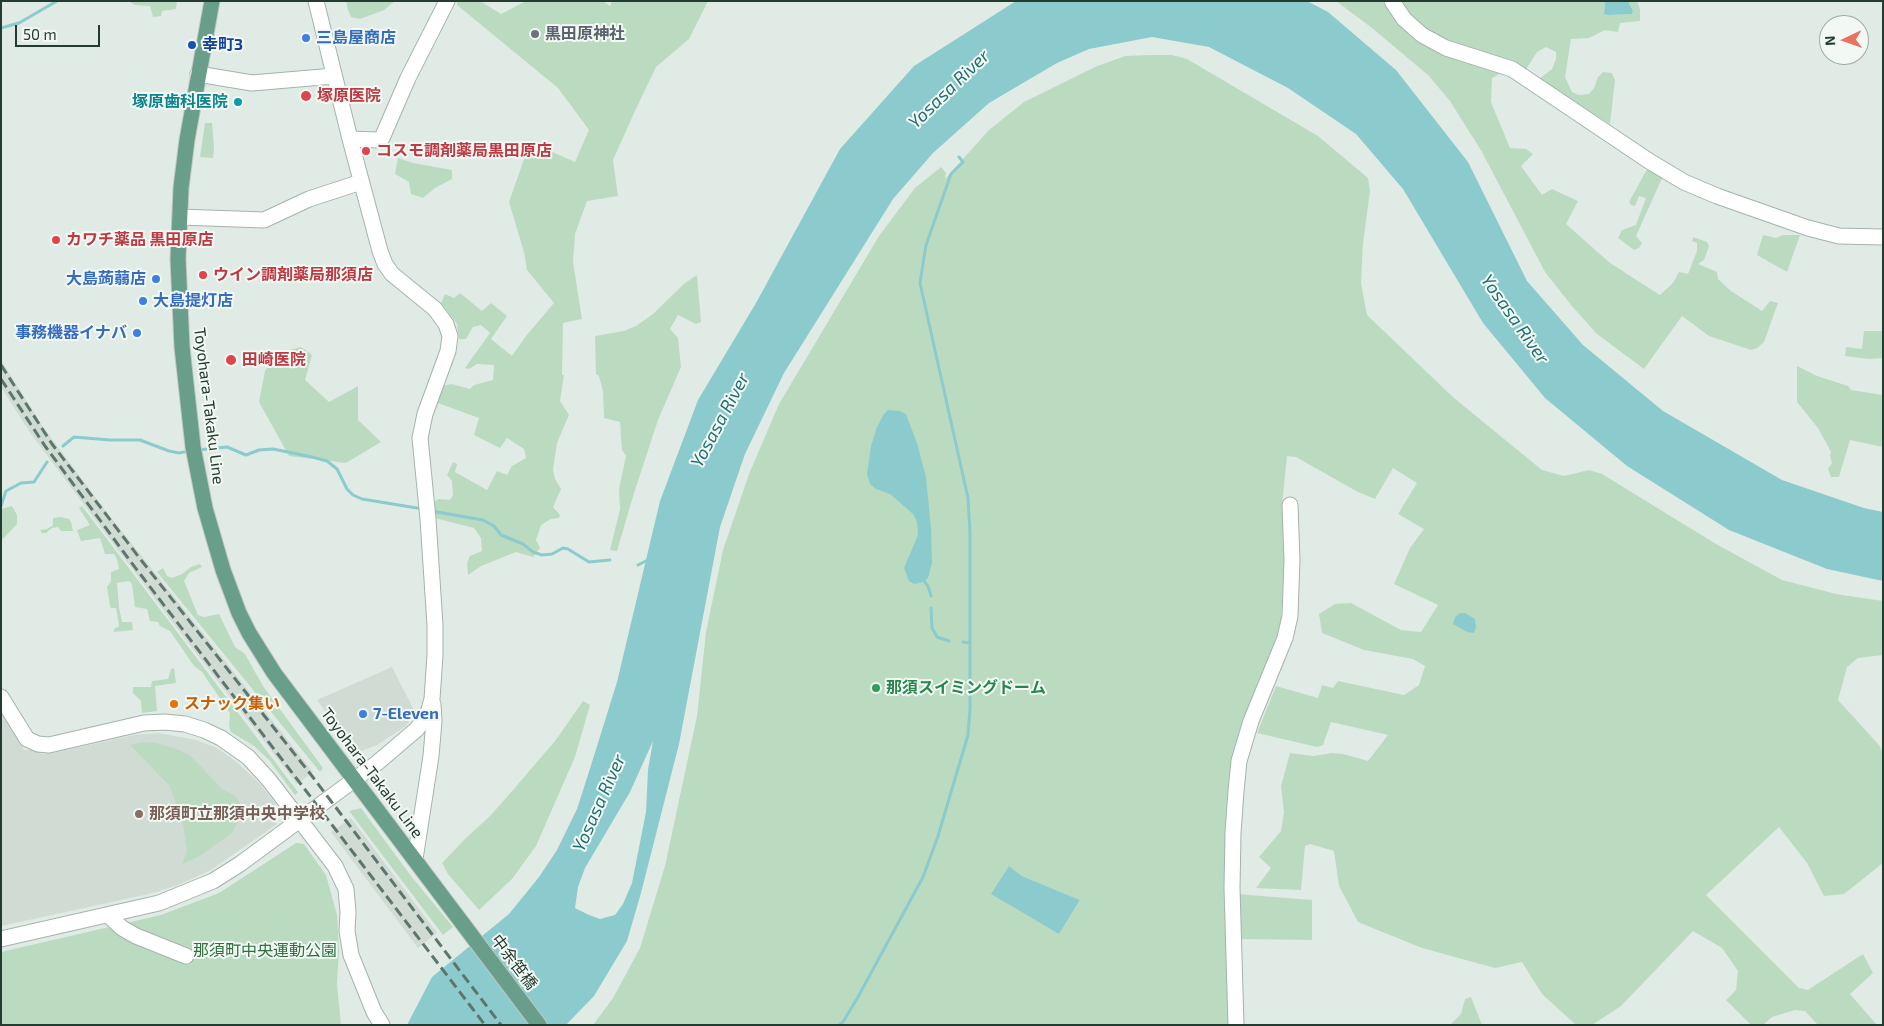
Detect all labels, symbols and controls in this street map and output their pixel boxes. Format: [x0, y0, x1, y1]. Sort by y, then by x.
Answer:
scale bar [18, 15, 102, 47]
north arrow [1819, 15, 1869, 65]
place label: 黒田原神社 [545, 24, 625, 44]
text: 50 m [23, 25, 57, 43]
place label: 三島屋商店 [316, 28, 396, 48]
marker: 黒田原神社 [529, 28, 541, 40]
marker: 三島屋商店 [300, 32, 312, 44]
place label: 幸町3 [202, 35, 243, 55]
text: N [1821, 35, 1838, 46]
marker: 幸町3 [186, 39, 198, 51]
water label: Yosasa River [904, 45, 994, 133]
place label: 塚原医院 [317, 86, 381, 106]
marker: 塚原医院 [299, 89, 313, 103]
place label: 塚原歯科医院 [132, 92, 228, 112]
marker: 塚原歯科医院 [232, 96, 244, 108]
place label: コスモ調剤薬局黒田原店 [376, 141, 552, 161]
marker: コスモ調剤薬局黒田原店 [360, 145, 372, 157]
place label: カワチ薬品 黒田原店 [66, 230, 213, 250]
marker: カワチ薬品 黒田原店 [50, 234, 62, 246]
place label: ウイン調剤薬局那須店 [213, 265, 373, 285]
place label: 大島蒟蒻店 [66, 269, 146, 289]
marker: ウイン調剤薬局那須店 [197, 269, 209, 281]
water label: Yosasa River [1476, 270, 1554, 368]
marker: 大島蒟蒻店 [150, 273, 162, 285]
place label: 大島提灯店 [153, 291, 233, 311]
marker: 大島提灯店 [137, 295, 149, 307]
place label: 事務機器イナバ [15, 323, 127, 343]
street label: Toyohara-Takaku Line [190, 326, 228, 486]
marker: 事務機器イナバ [131, 327, 143, 339]
place label: 田崎医院 [242, 350, 306, 370]
marker: 田崎医院 [224, 353, 238, 367]
water label: Yosasa River [686, 369, 754, 471]
place label: 那須スイミングドーム [886, 678, 1046, 698]
marker: 那須スイミングドーム [870, 682, 882, 694]
place label: スナック集い [184, 694, 280, 714]
marker: スナック集い [168, 698, 180, 710]
street label: Toyohara-Takaku Line [317, 704, 427, 842]
place label: 7-Eleven [373, 704, 439, 724]
marker: 7-Eleven [357, 708, 369, 720]
water label: Yosasa River [568, 751, 630, 855]
place label: 那須町立那須中央中学校 [149, 804, 325, 824]
marker: 那須町立那須中央中学校 [133, 808, 145, 820]
street label: 中余笹橋 [487, 931, 541, 993]
park label: 那須町中央運動公園 [193, 941, 337, 961]

